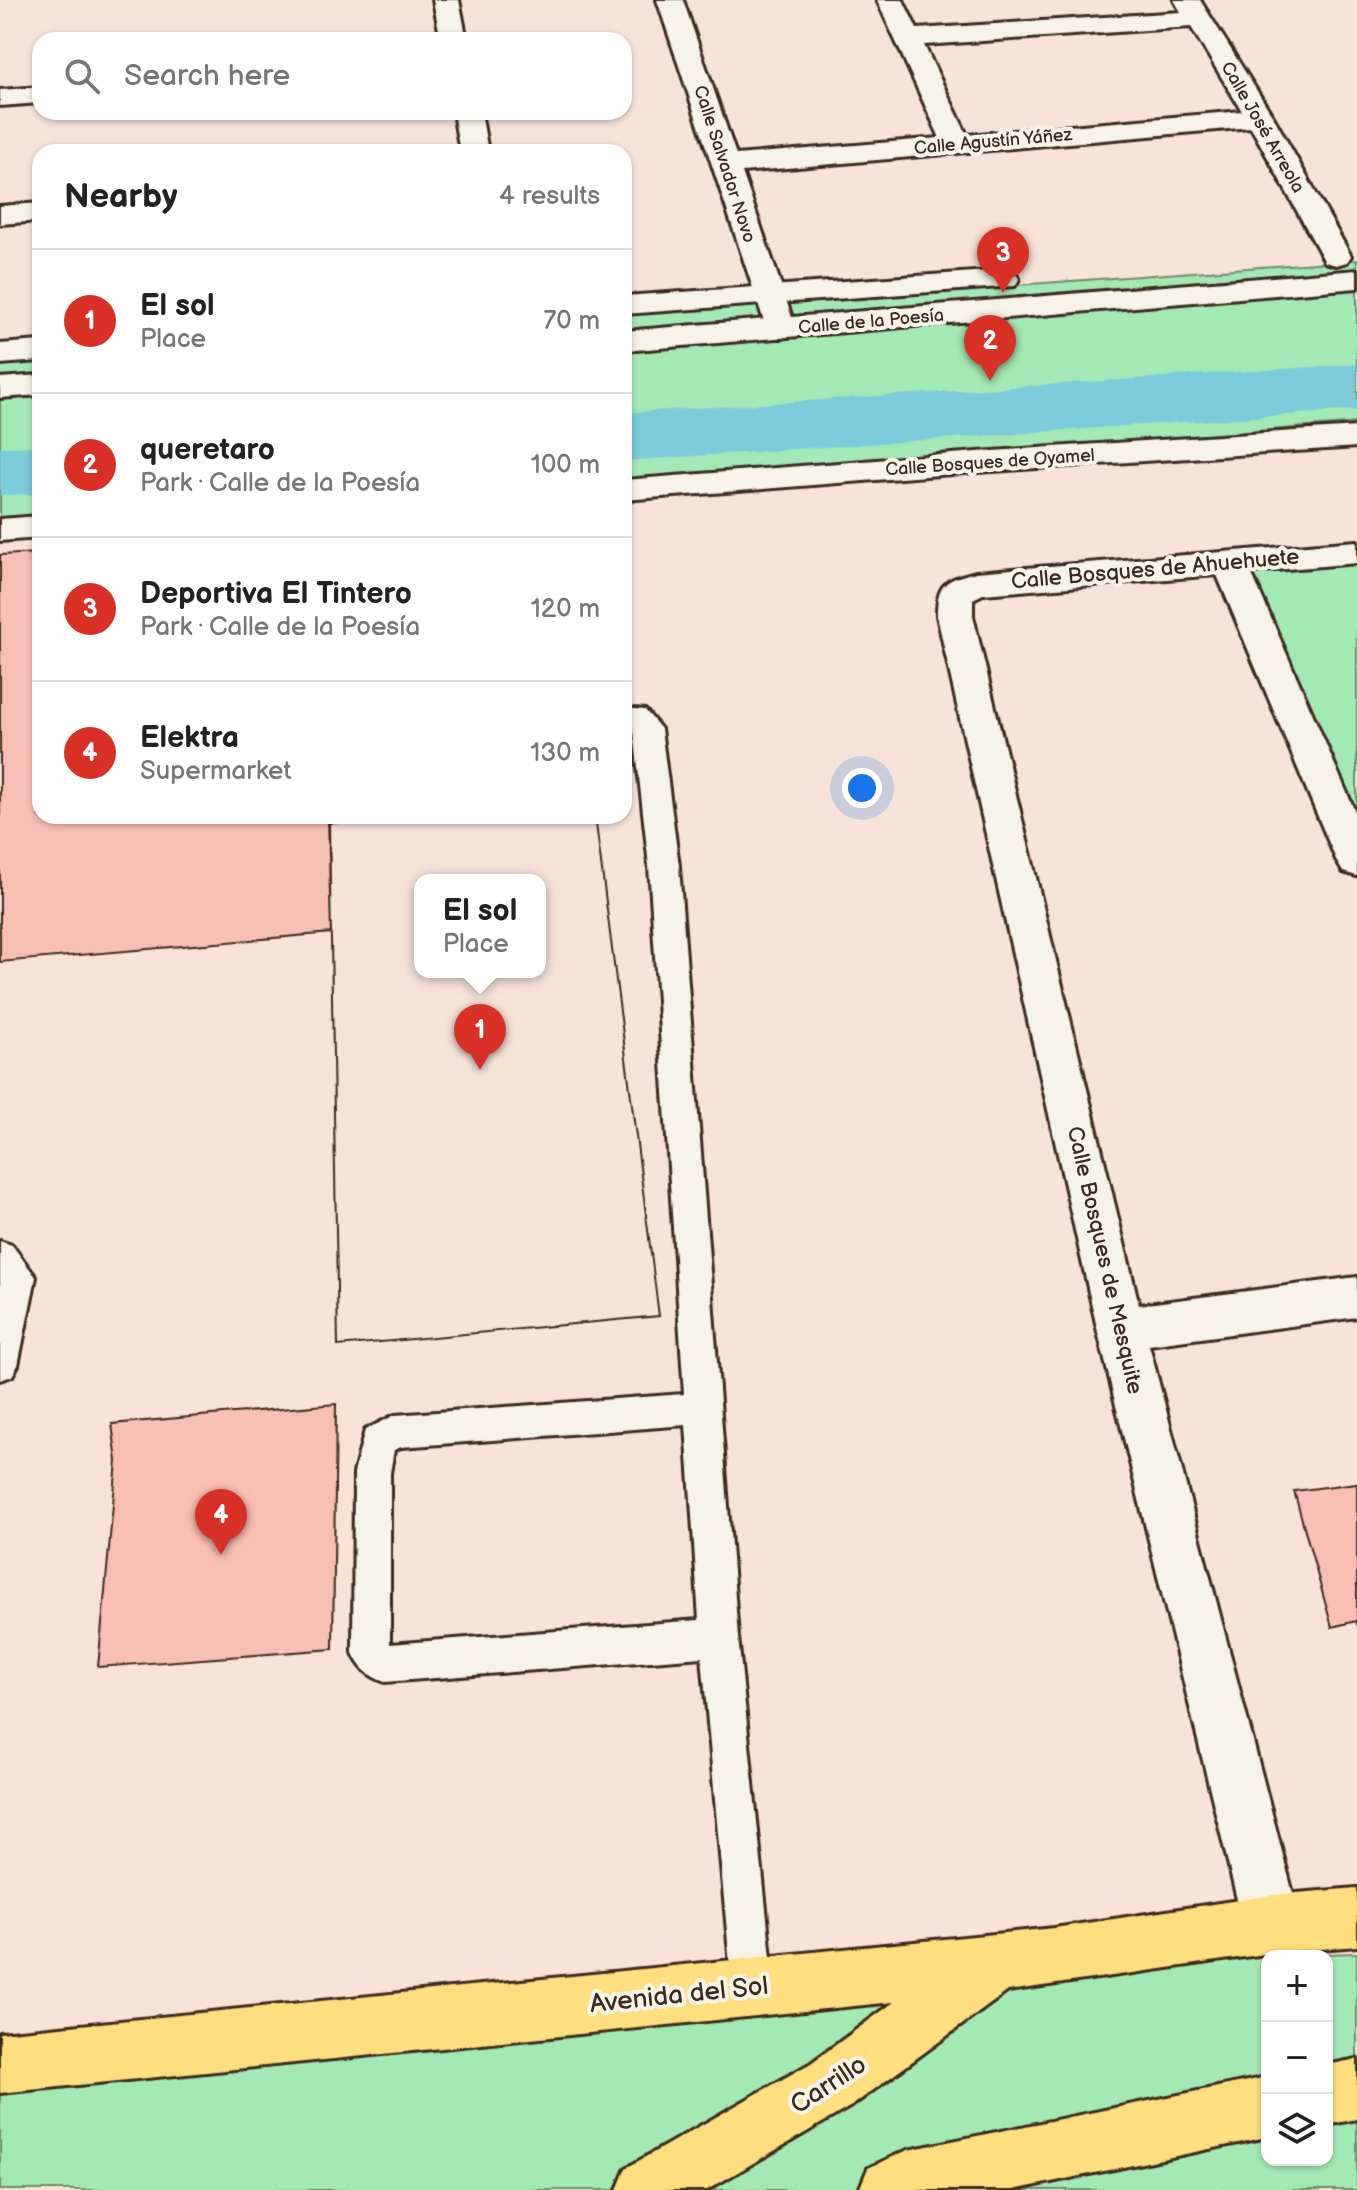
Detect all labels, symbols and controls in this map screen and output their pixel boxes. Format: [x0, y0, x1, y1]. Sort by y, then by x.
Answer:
search box [32, 32, 632, 120]
icon: search [60, 54, 104, 98]
text: Search here [124, 58, 290, 94]
street label: Calle José Arreola [1216, 58, 1309, 197]
street label: Calle Salvador Novo [689, 83, 760, 245]
street label: Calle Agustín Yáñez [913, 124, 1073, 159]
text: Nearby [64, 176, 178, 217]
text: 4 results [499, 181, 600, 212]
pin: 3 [977, 227, 1029, 293]
text: El sol [140, 288, 215, 324]
street label: Calle de la Poesía [797, 305, 945, 338]
text: 1 [85, 306, 95, 337]
text: 70 m [543, 306, 600, 337]
pin: 2 [964, 315, 1016, 381]
text: Place [140, 324, 206, 355]
text: queretaro [140, 432, 275, 468]
street label: Calle Bosques de Oyamel [885, 445, 1095, 480]
text: 2 [82, 450, 98, 481]
text: 100 m [531, 450, 600, 481]
text: Park · Calle de la Poesía [140, 468, 420, 499]
street label: Calle Bosques de Ahuehuete [1010, 543, 1300, 596]
text: Deportiva El Tintero [140, 576, 412, 612]
text: 3 [82, 594, 98, 625]
text: 120 m [531, 594, 600, 625]
text: Park · Calle de la Poesía [140, 612, 420, 643]
text: Elektra [140, 720, 239, 756]
text: 4 [82, 738, 98, 769]
text: 130 m [530, 738, 600, 769]
text: Supermarket [140, 756, 291, 787]
your location [842, 768, 882, 808]
popup [414, 874, 546, 978]
text: El sol [443, 893, 517, 929]
text: Place [443, 929, 509, 960]
pin: 1 [454, 1004, 506, 1070]
street label: Calle Bosques de Mesquite [1061, 1124, 1149, 1397]
pin: 4 [195, 1489, 247, 1555]
map controls [1261, 1950, 1333, 2166]
button: + [1261, 1950, 1333, 2022]
street label: Avenida del Sol [588, 1971, 770, 2020]
button: − [1261, 2022, 1333, 2094]
street label: Carrillo [785, 2049, 873, 2121]
button: layers [1261, 2094, 1333, 2166]

